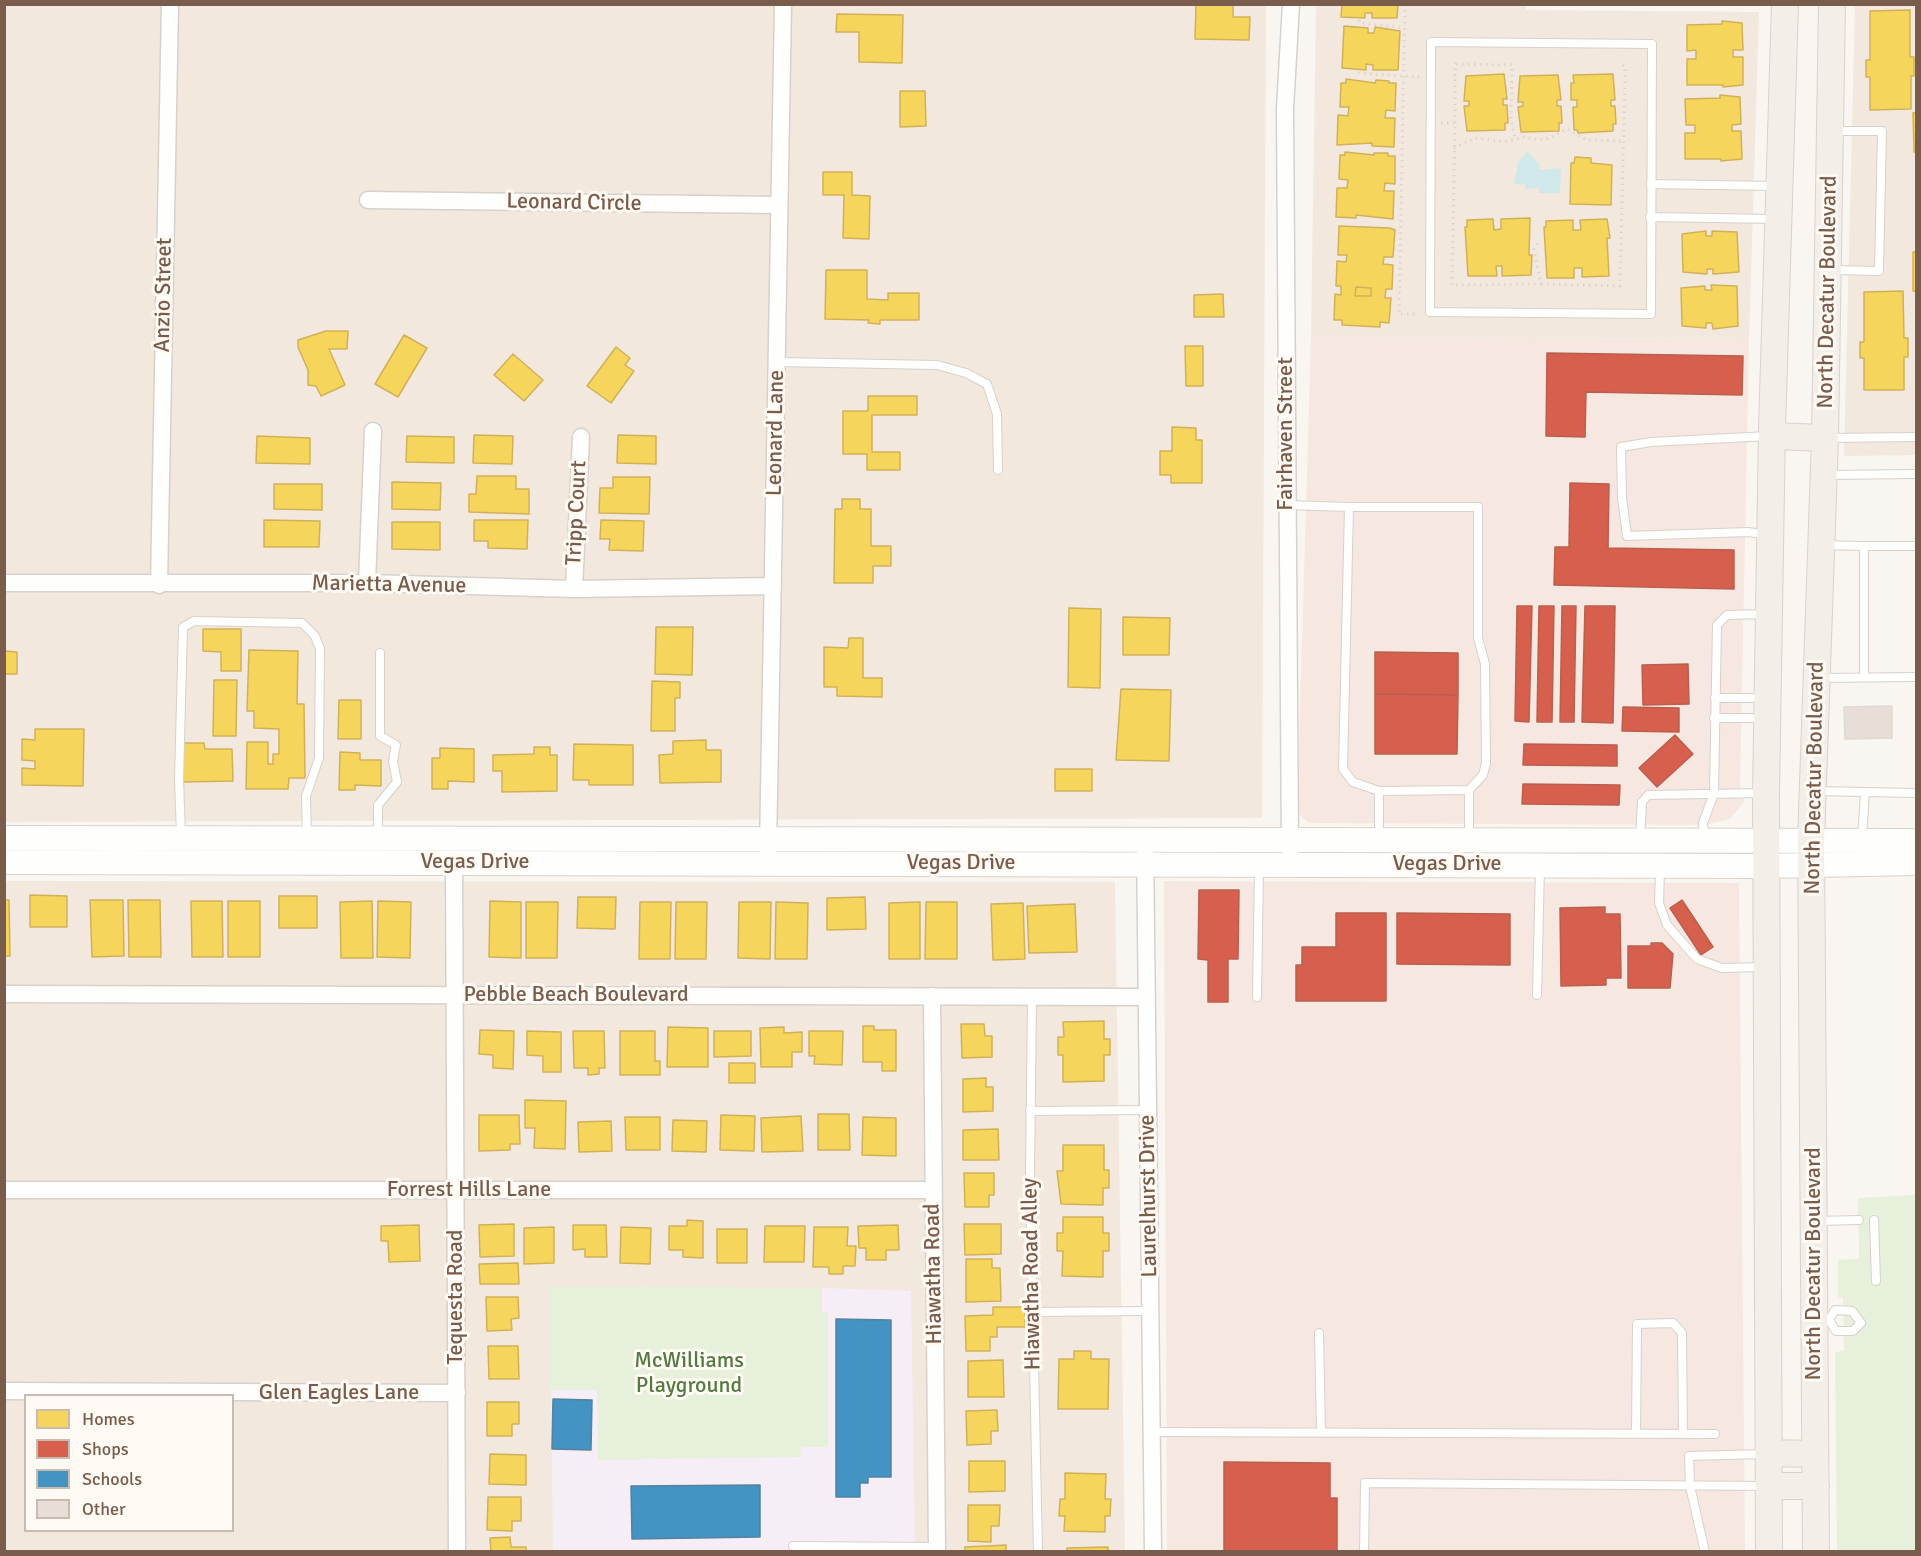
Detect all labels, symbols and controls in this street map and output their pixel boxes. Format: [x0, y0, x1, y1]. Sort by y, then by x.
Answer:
street label: North Decatur Boulevard [1813, 175, 1843, 409]
street label: Leonard Circle [506, 189, 642, 217]
street label: Anzio Street [150, 237, 178, 353]
street label: Fairhaven Street [1273, 357, 1299, 511]
street label: Leonard Lane [762, 370, 790, 496]
street label: Tripp Court [561, 460, 593, 566]
street label: Marietta Avenue [311, 570, 467, 600]
street label: North Decatur Boulevard [1800, 661, 1830, 895]
street label: Vegas Drive [421, 849, 529, 875]
street label: Vegas Drive [907, 850, 1015, 876]
street label: Vegas Drive [1393, 851, 1501, 877]
street label: Pebble Beach Boulevard [463, 982, 689, 1008]
street label: Laurelhurst Drive [1134, 1114, 1164, 1278]
street label: North Decatur Boulevard [1801, 1147, 1827, 1381]
street label: Forrest Hills Lane [387, 1177, 551, 1203]
street label: Hiawatha Road Alley [1017, 1177, 1047, 1371]
street label: Hiawatha Road [920, 1203, 948, 1345]
street label: Tequesta Road [443, 1229, 469, 1365]
park label: McWilliams Playground [634, 1348, 744, 1400]
street label: Glen Eagles Lane [259, 1380, 419, 1406]
legend [24, 1394, 234, 1532]
text: Homes [82, 1408, 135, 1430]
text: Shops [82, 1438, 129, 1460]
text: Schools [82, 1468, 142, 1490]
text: Other [82, 1498, 126, 1520]

